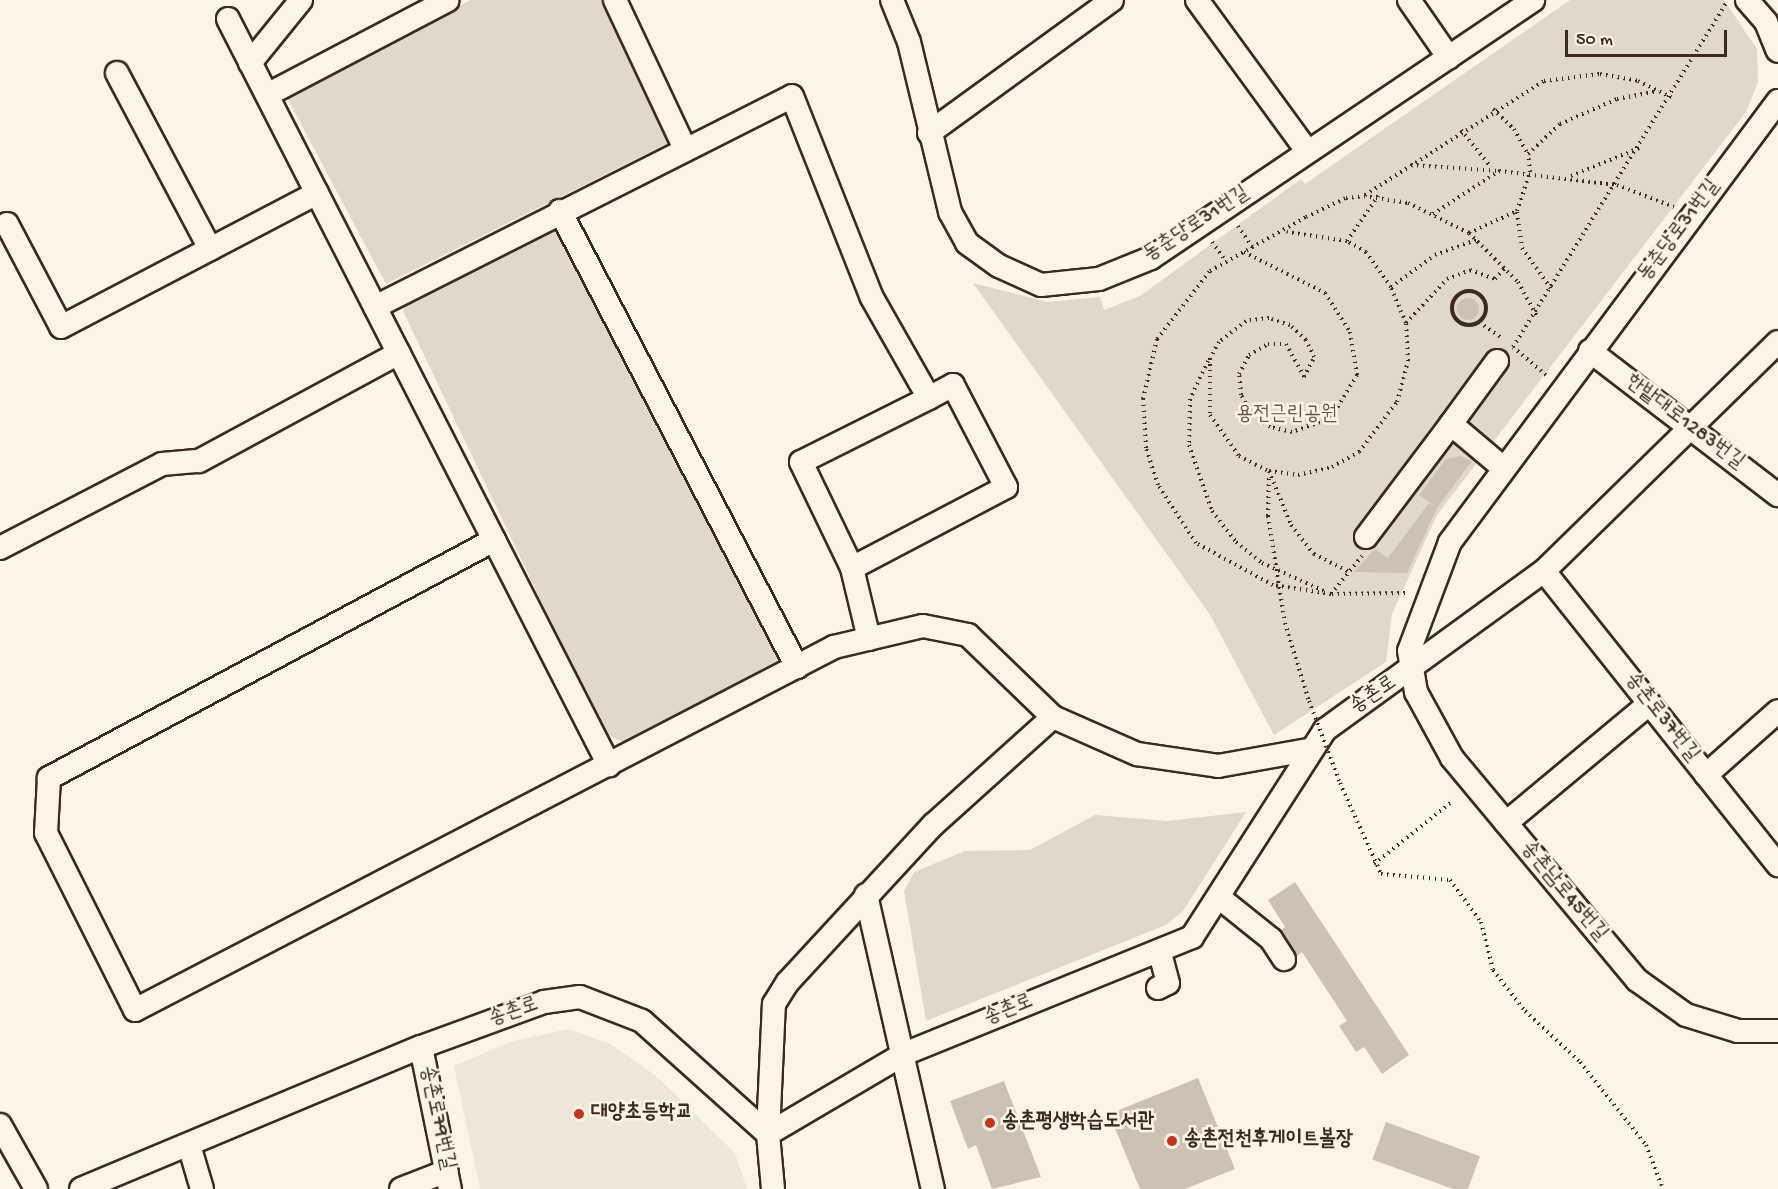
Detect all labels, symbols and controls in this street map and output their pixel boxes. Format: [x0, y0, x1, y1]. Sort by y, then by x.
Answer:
scale bar [1568, 18, 1730, 56]
text: 50 m [1576, 30, 1613, 51]
street label: 동춘당로31번길 [1634, 175, 1726, 287]
street label: 동춘당로31번길 [1139, 182, 1255, 268]
street label: 한밭대로1283번길 [1619, 370, 1749, 476]
park label: 용전근린공원 [1236, 403, 1338, 429]
street label: 송촌로37번길 [1618, 668, 1704, 768]
street label: 송촌로 [1346, 671, 1402, 721]
street label: 송촌남로45번길 [1514, 837, 1612, 947]
street label: 송촌로 [981, 990, 1037, 1032]
street label: 송촌로 [486, 993, 542, 1033]
street label: 송촌로79번길 [413, 1064, 459, 1172]
place label: 대양초등학교 [591, 1101, 692, 1127]
marker: 대양초등학교 [572, 1107, 586, 1121]
place label: 송촌평생학습도서관 [1002, 1110, 1154, 1136]
marker: 송촌평생학습도서관 [983, 1116, 997, 1130]
place label: 송촌전천후게이트볼장 [1184, 1128, 1353, 1154]
marker: 송촌전천후게이트볼장 [1165, 1134, 1179, 1148]

